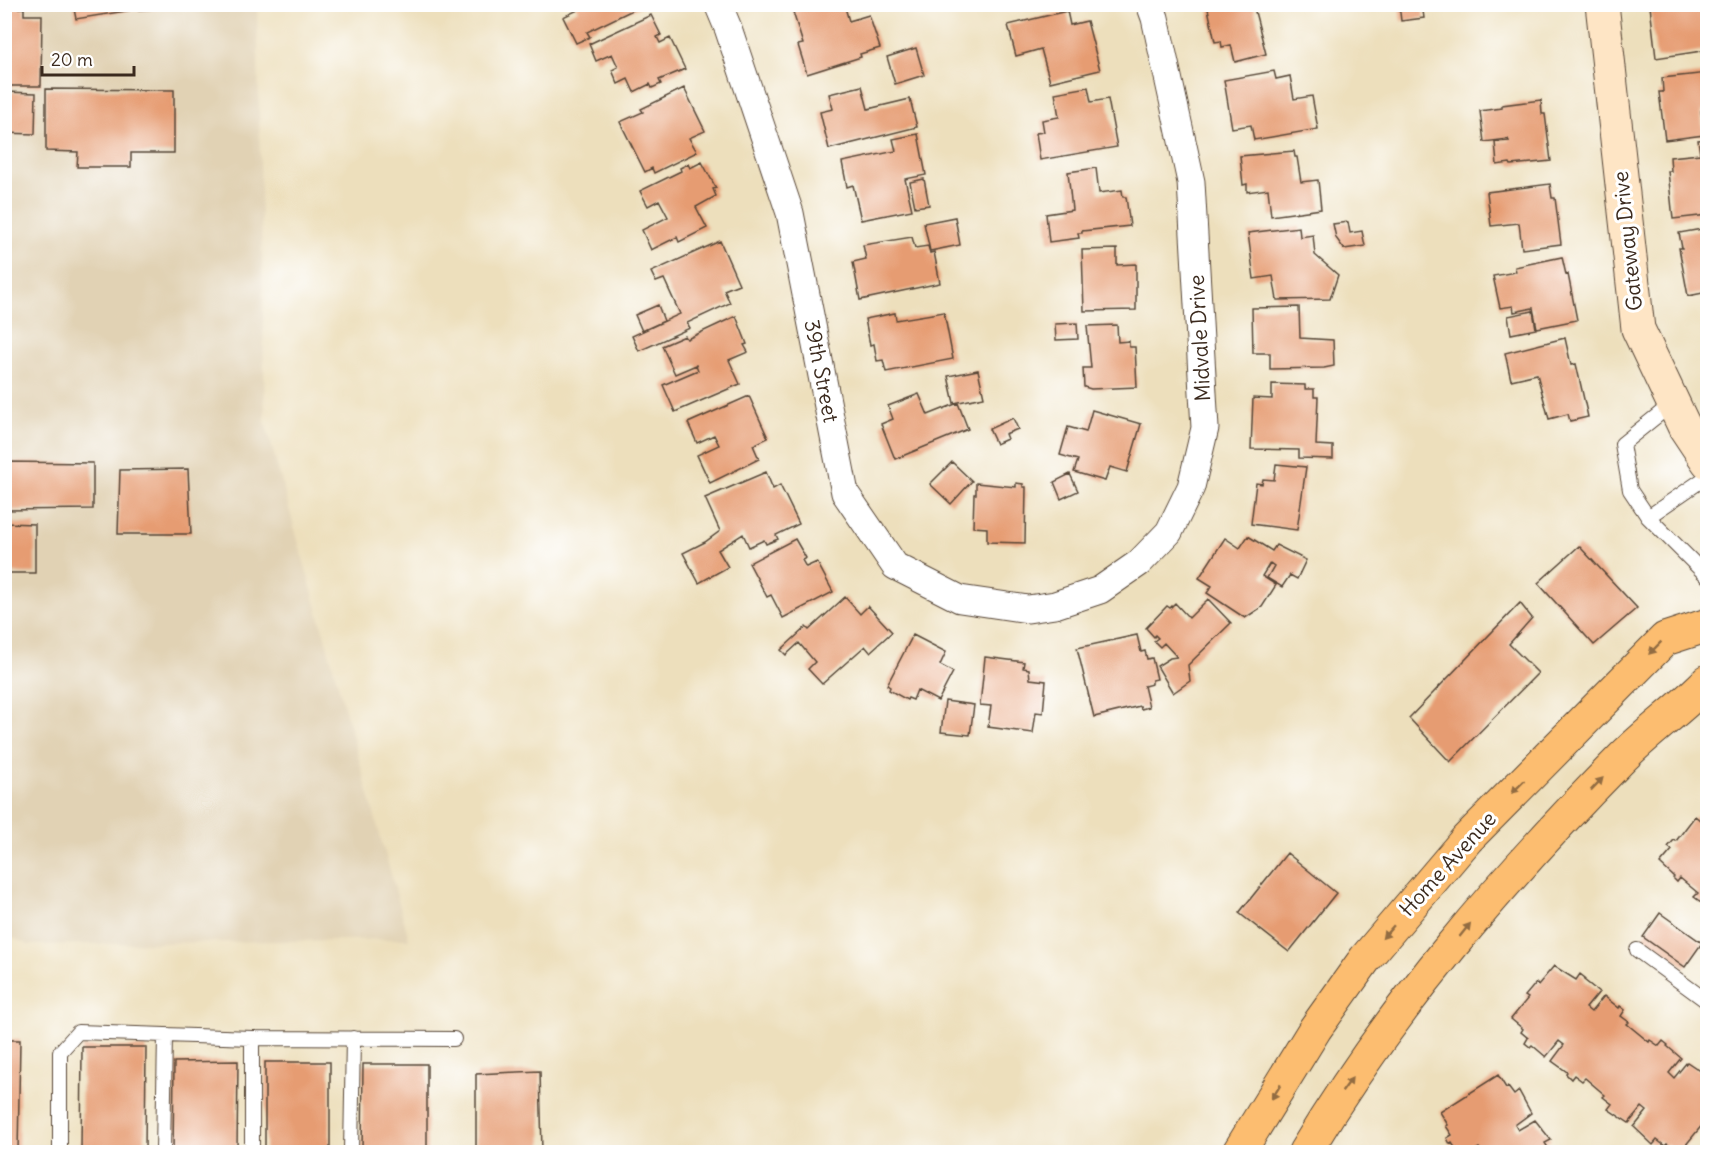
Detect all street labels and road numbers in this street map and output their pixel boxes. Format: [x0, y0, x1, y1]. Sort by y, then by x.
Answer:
street label: Gateway Drive [1607, 170, 1648, 312]
street label: Midvale Drive [1183, 274, 1216, 402]
street label: 39th Street [798, 317, 845, 425]
street label: Home Avenue [1393, 806, 1502, 922]

